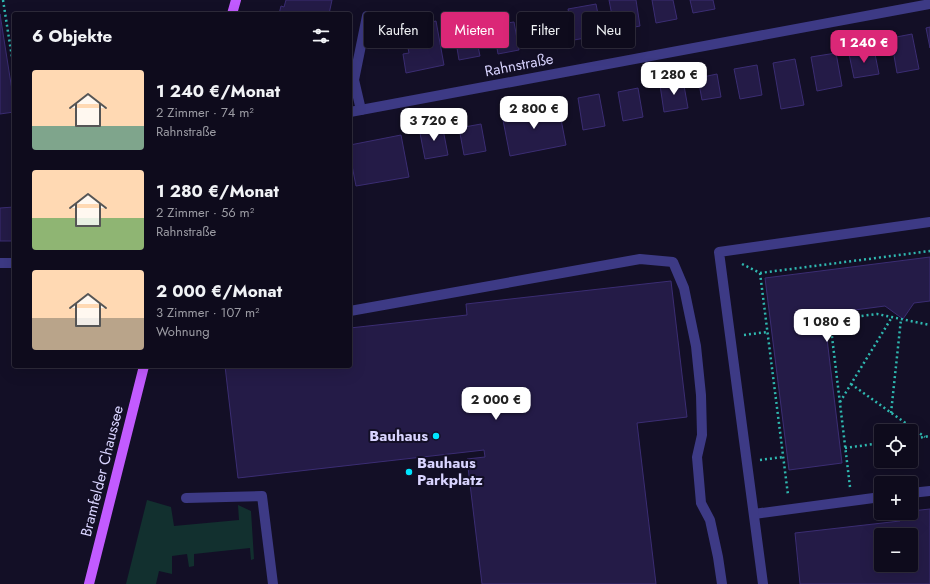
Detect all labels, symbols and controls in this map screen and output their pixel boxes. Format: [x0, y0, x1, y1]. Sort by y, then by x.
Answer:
chip: Kaufen [364, 12, 433, 48]
chip: Mieten [441, 12, 509, 48]
chip: Filter [517, 12, 574, 48]
chip: Neu [582, 12, 635, 48]
text: 6 Objekte [32, 24, 112, 48]
icon: filters [310, 25, 332, 47]
pin: 1 240 € [827, 30, 901, 64]
text: 1 240 € [839, 33, 889, 52]
street label: Rahnstraße [483, 48, 556, 82]
pin: 1 280 € [637, 62, 711, 96]
text: 1 280 € [650, 65, 698, 84]
text: 1 240 €/Monat [156, 79, 280, 103]
icon: home [64, 86, 112, 134]
pin: 2 800 € [497, 96, 571, 130]
text: 2 800 € [509, 99, 559, 118]
text: 2 Zimmer · 74 m² [156, 103, 254, 122]
pin: 3 720 € [397, 108, 471, 142]
text: 3 720 € [409, 111, 459, 130]
text: Rahnstraße [156, 122, 216, 141]
text: 1 280 €/Monat [156, 179, 279, 203]
icon: home [64, 186, 112, 234]
text: 2 Zimmer · 56 m² [156, 203, 254, 222]
text: Rahnstraße [156, 222, 216, 241]
text: 2 000 €/Monat [156, 279, 282, 303]
icon: home [64, 286, 112, 334]
text: 3 Zimmer · 107 m² [156, 303, 260, 322]
pin: 1 080 € [790, 309, 864, 343]
text: 1 080 € [803, 312, 851, 331]
text: Wohnung [156, 322, 210, 341]
pin: 2 000 € [459, 387, 533, 421]
text: 2 000 € [471, 390, 521, 409]
street label: Bramfelder Chaussee [75, 403, 129, 539]
map controls [874, 424, 918, 572]
button: locate [874, 424, 918, 468]
place label: Bauhaus [369, 425, 428, 447]
marker: Bauhaus [431, 431, 441, 441]
place label: Bauhaus Parkplatz [417, 452, 483, 491]
marker: Bauhaus Parkplatz [404, 467, 414, 477]
button: + [874, 476, 918, 520]
button: − [874, 528, 918, 572]

